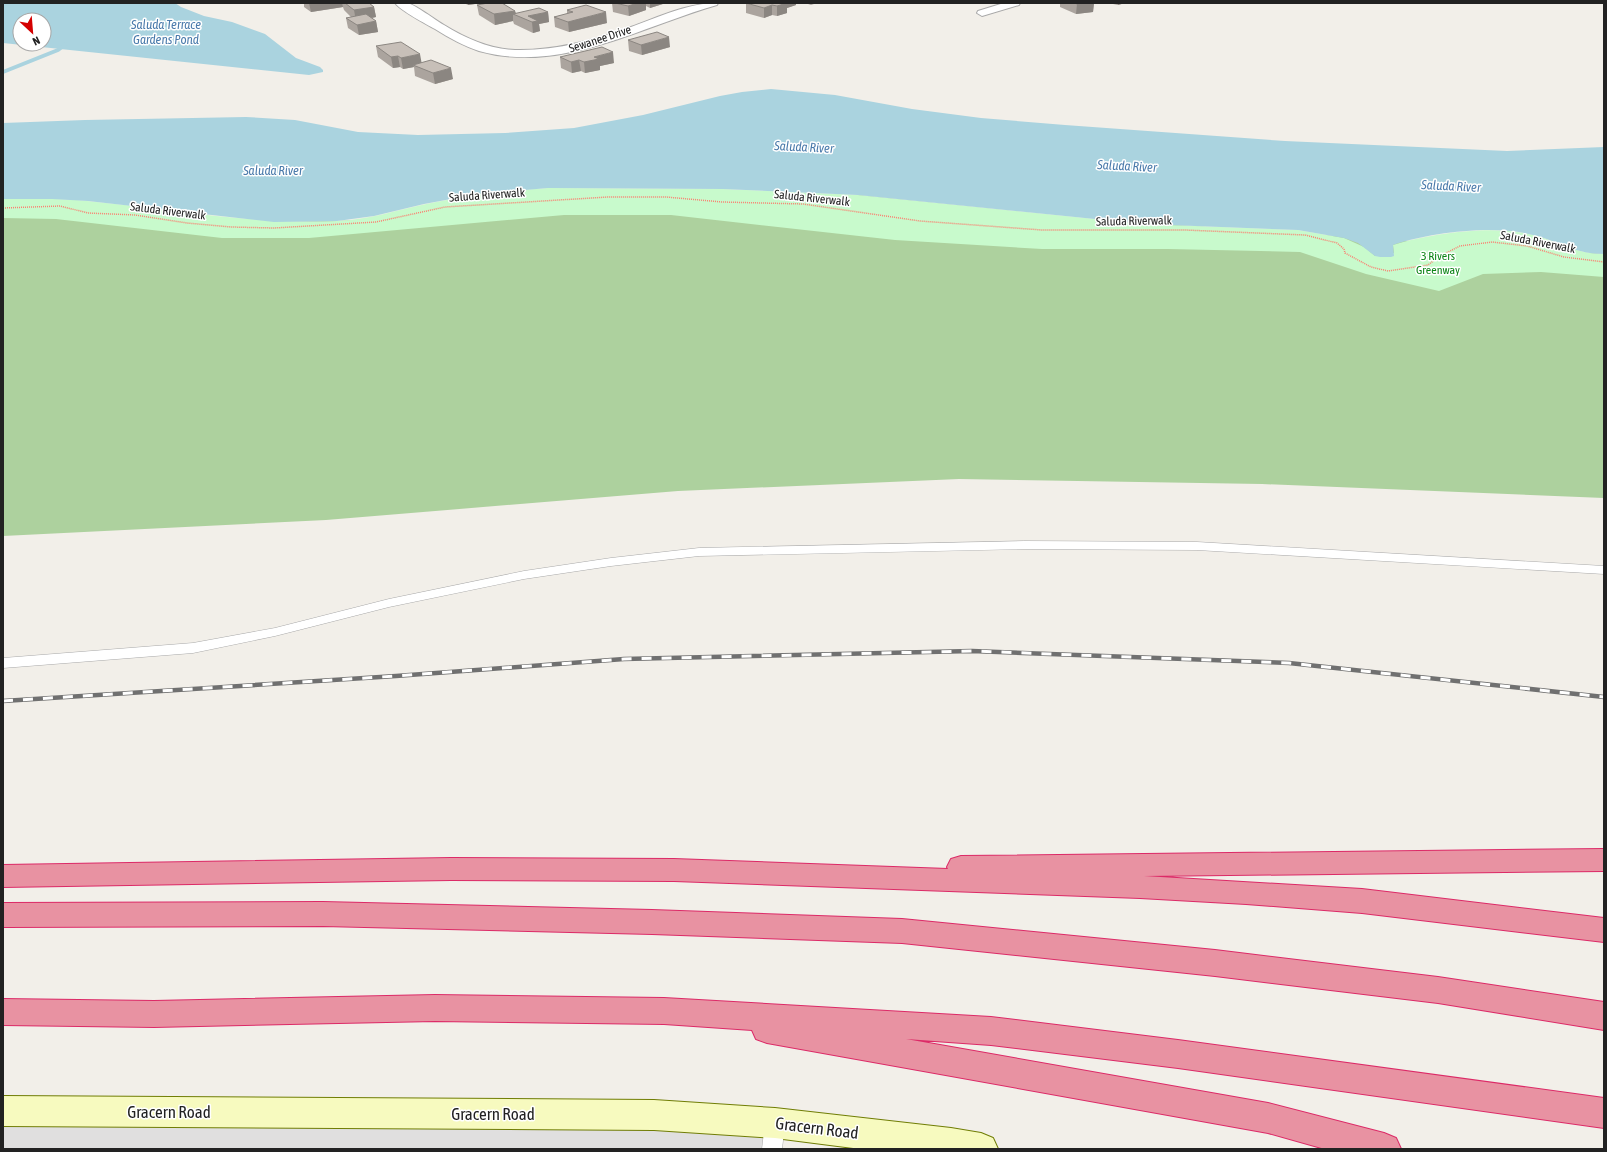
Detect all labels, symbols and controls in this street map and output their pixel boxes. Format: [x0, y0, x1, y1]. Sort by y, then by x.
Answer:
north arrow [12, 12, 52, 52]
water label: Saluda Terrace Gardens Pond [130, 17, 201, 47]
street label: Sewanee Drive [567, 22, 633, 56]
text: N [31, 34, 42, 48]
water label: Saluda River [773, 138, 835, 156]
water label: Saluda River [1096, 157, 1158, 175]
water label: Saluda River [242, 163, 304, 178]
water label: Saluda River [1420, 177, 1482, 195]
street label: Saluda Riverwalk [449, 185, 526, 205]
street label: Saluda Riverwalk [773, 187, 851, 209]
street label: Saluda Riverwalk [129, 199, 207, 223]
street label: Saluda Riverwalk [1096, 213, 1173, 229]
street label: Saluda Riverwalk [1499, 228, 1577, 256]
park label: 3 Rivers Greenway [1416, 249, 1460, 277]
street label: Gracern Road [127, 1102, 211, 1122]
street label: Gracern Road [451, 1104, 535, 1124]
street label: Gracern Road [774, 1113, 860, 1143]

